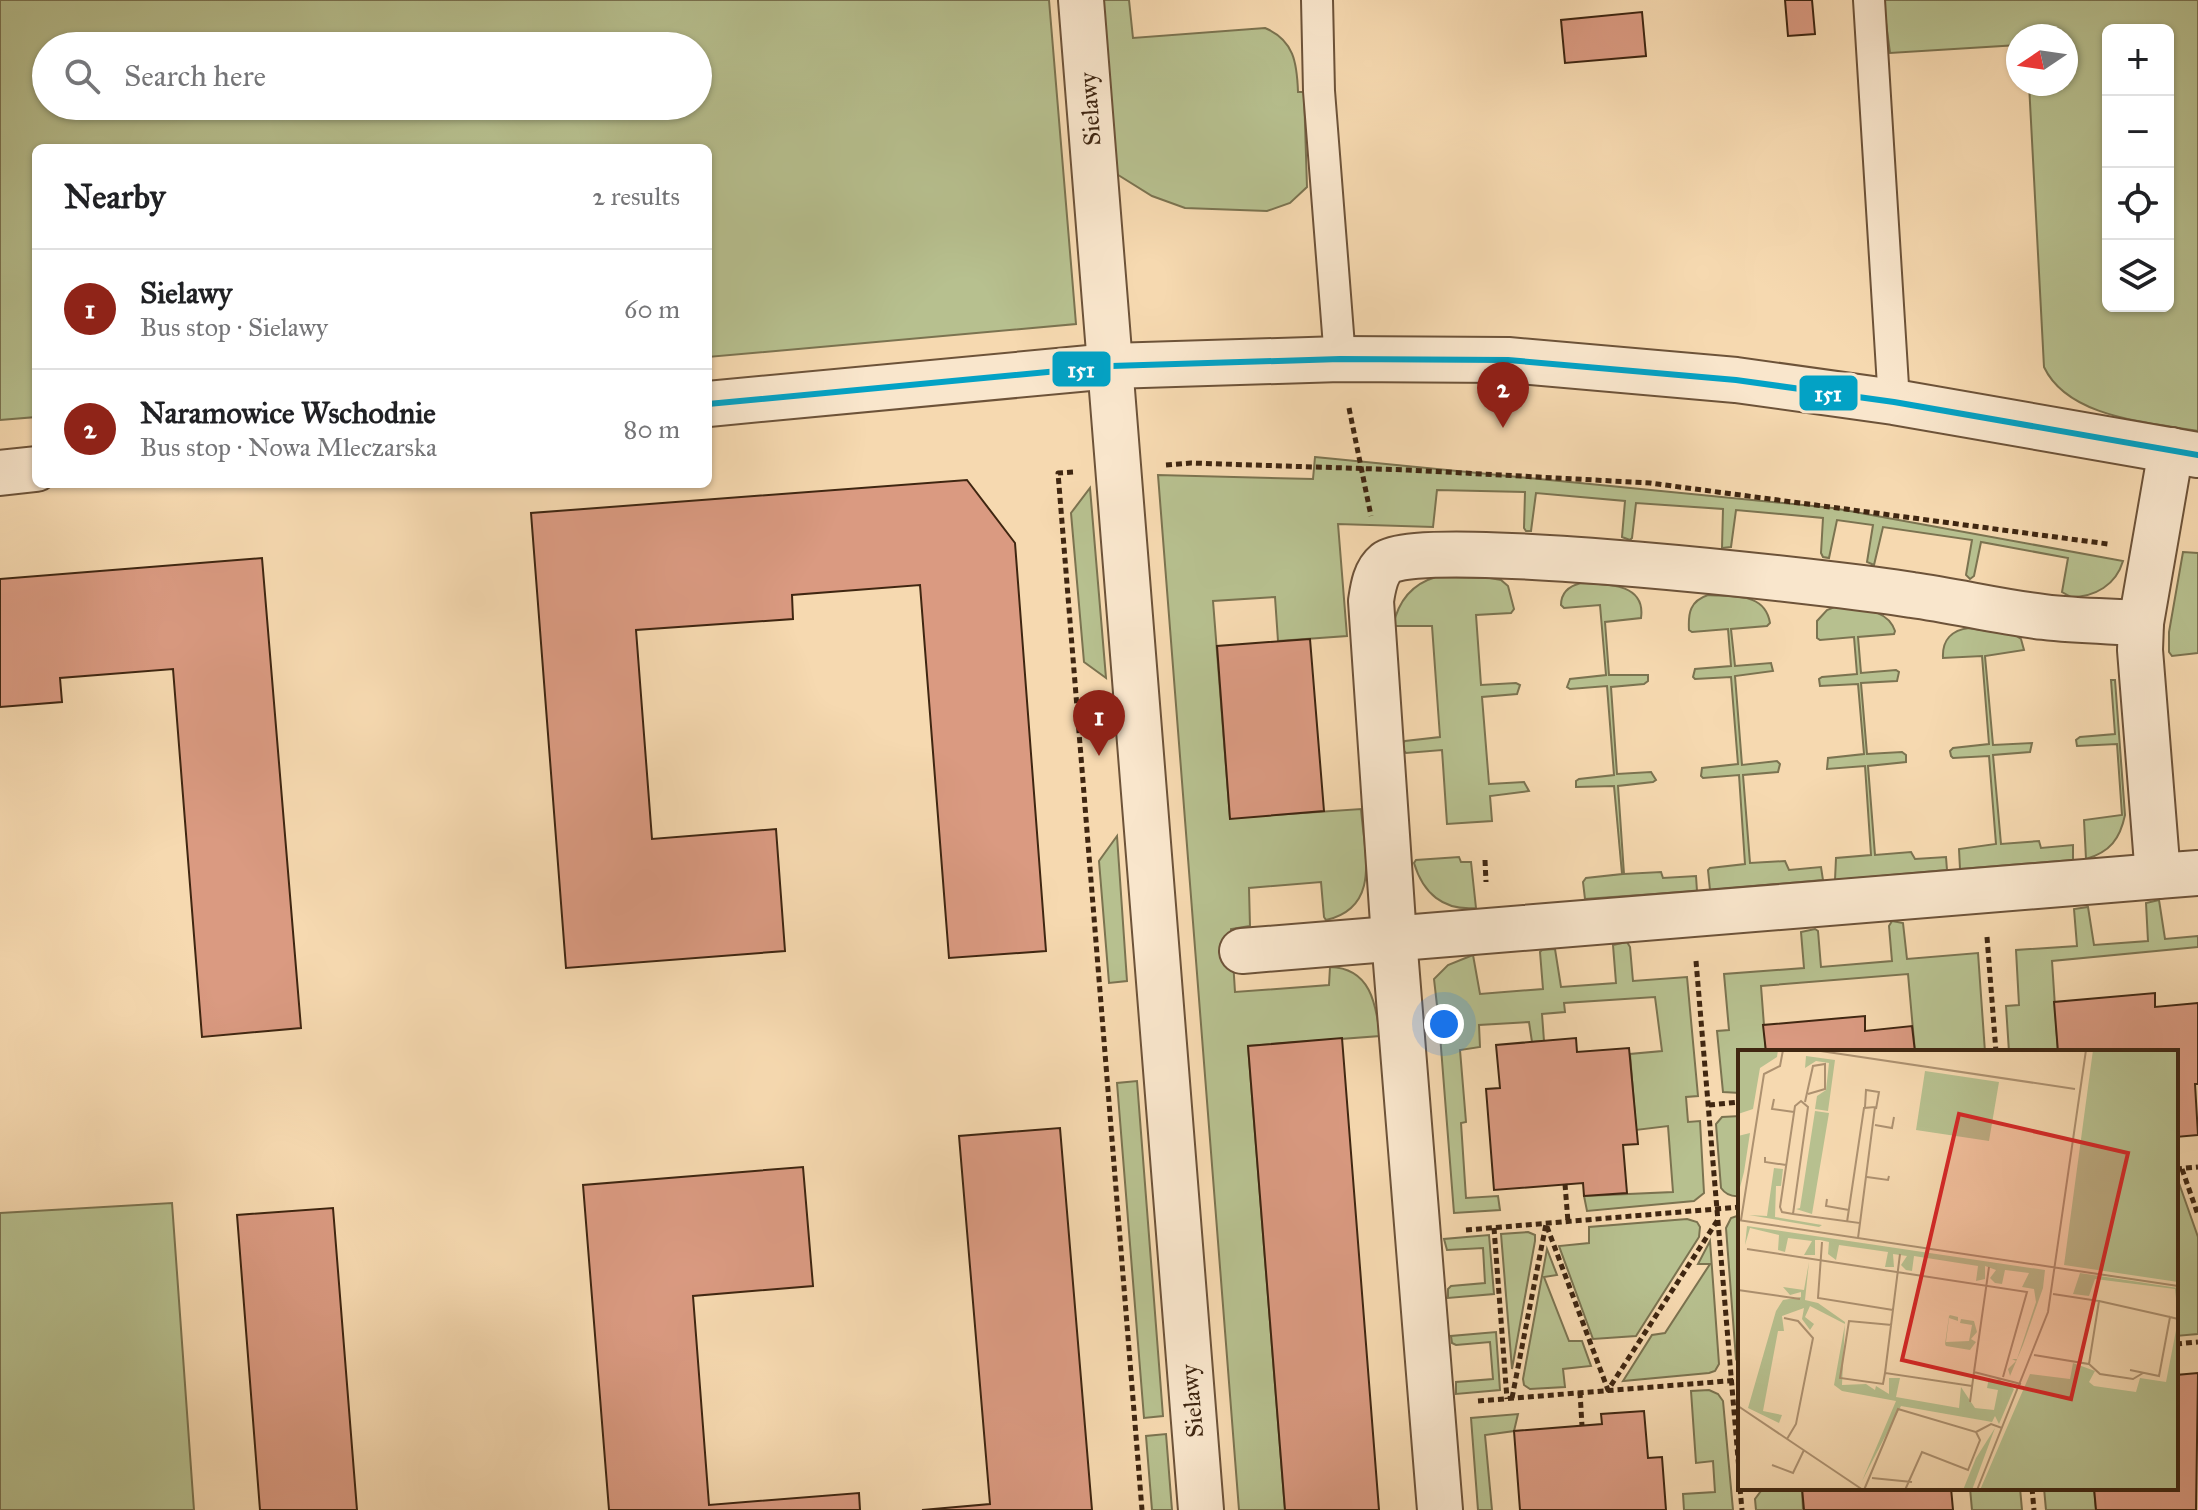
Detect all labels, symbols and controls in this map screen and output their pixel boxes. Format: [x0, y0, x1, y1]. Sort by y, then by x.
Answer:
north arrow [2006, 24, 2078, 96]
map controls [2102, 24, 2174, 312]
button: + [2102, 24, 2174, 96]
search box [32, 32, 712, 120]
icon: search [60, 54, 104, 98]
text: Search here [124, 58, 266, 94]
street label: Sielawy [1072, 70, 1108, 147]
button: − [2102, 96, 2174, 168]
button: locate [2102, 168, 2174, 240]
text: Nearby [64, 176, 166, 217]
text: 2 results [592, 180, 680, 212]
button: layers [2102, 240, 2174, 312]
text: Sielawy [140, 275, 232, 311]
text: 1 [85, 293, 95, 325]
text: 60 m [624, 293, 680, 325]
text: Bus stop · Sielawy [140, 311, 328, 343]
line badge: 151 [1051, 350, 1112, 388]
text: 151 [1067, 356, 1095, 383]
pin: 2 [1477, 362, 1529, 428]
line badge: 151 [1798, 374, 1859, 412]
text: 151 [1814, 380, 1842, 407]
text: Naramowice Wschodnie [140, 395, 436, 431]
text: 2 [84, 413, 96, 445]
text: 80 m [624, 413, 680, 445]
text: Bus stop · Nowa Mleczarska [140, 431, 437, 463]
pin: 1 [1073, 690, 1125, 756]
your location [1424, 1004, 1464, 1044]
inset map [1738, 1050, 2178, 1490]
street label: Sielawy [1174, 1362, 1210, 1439]

